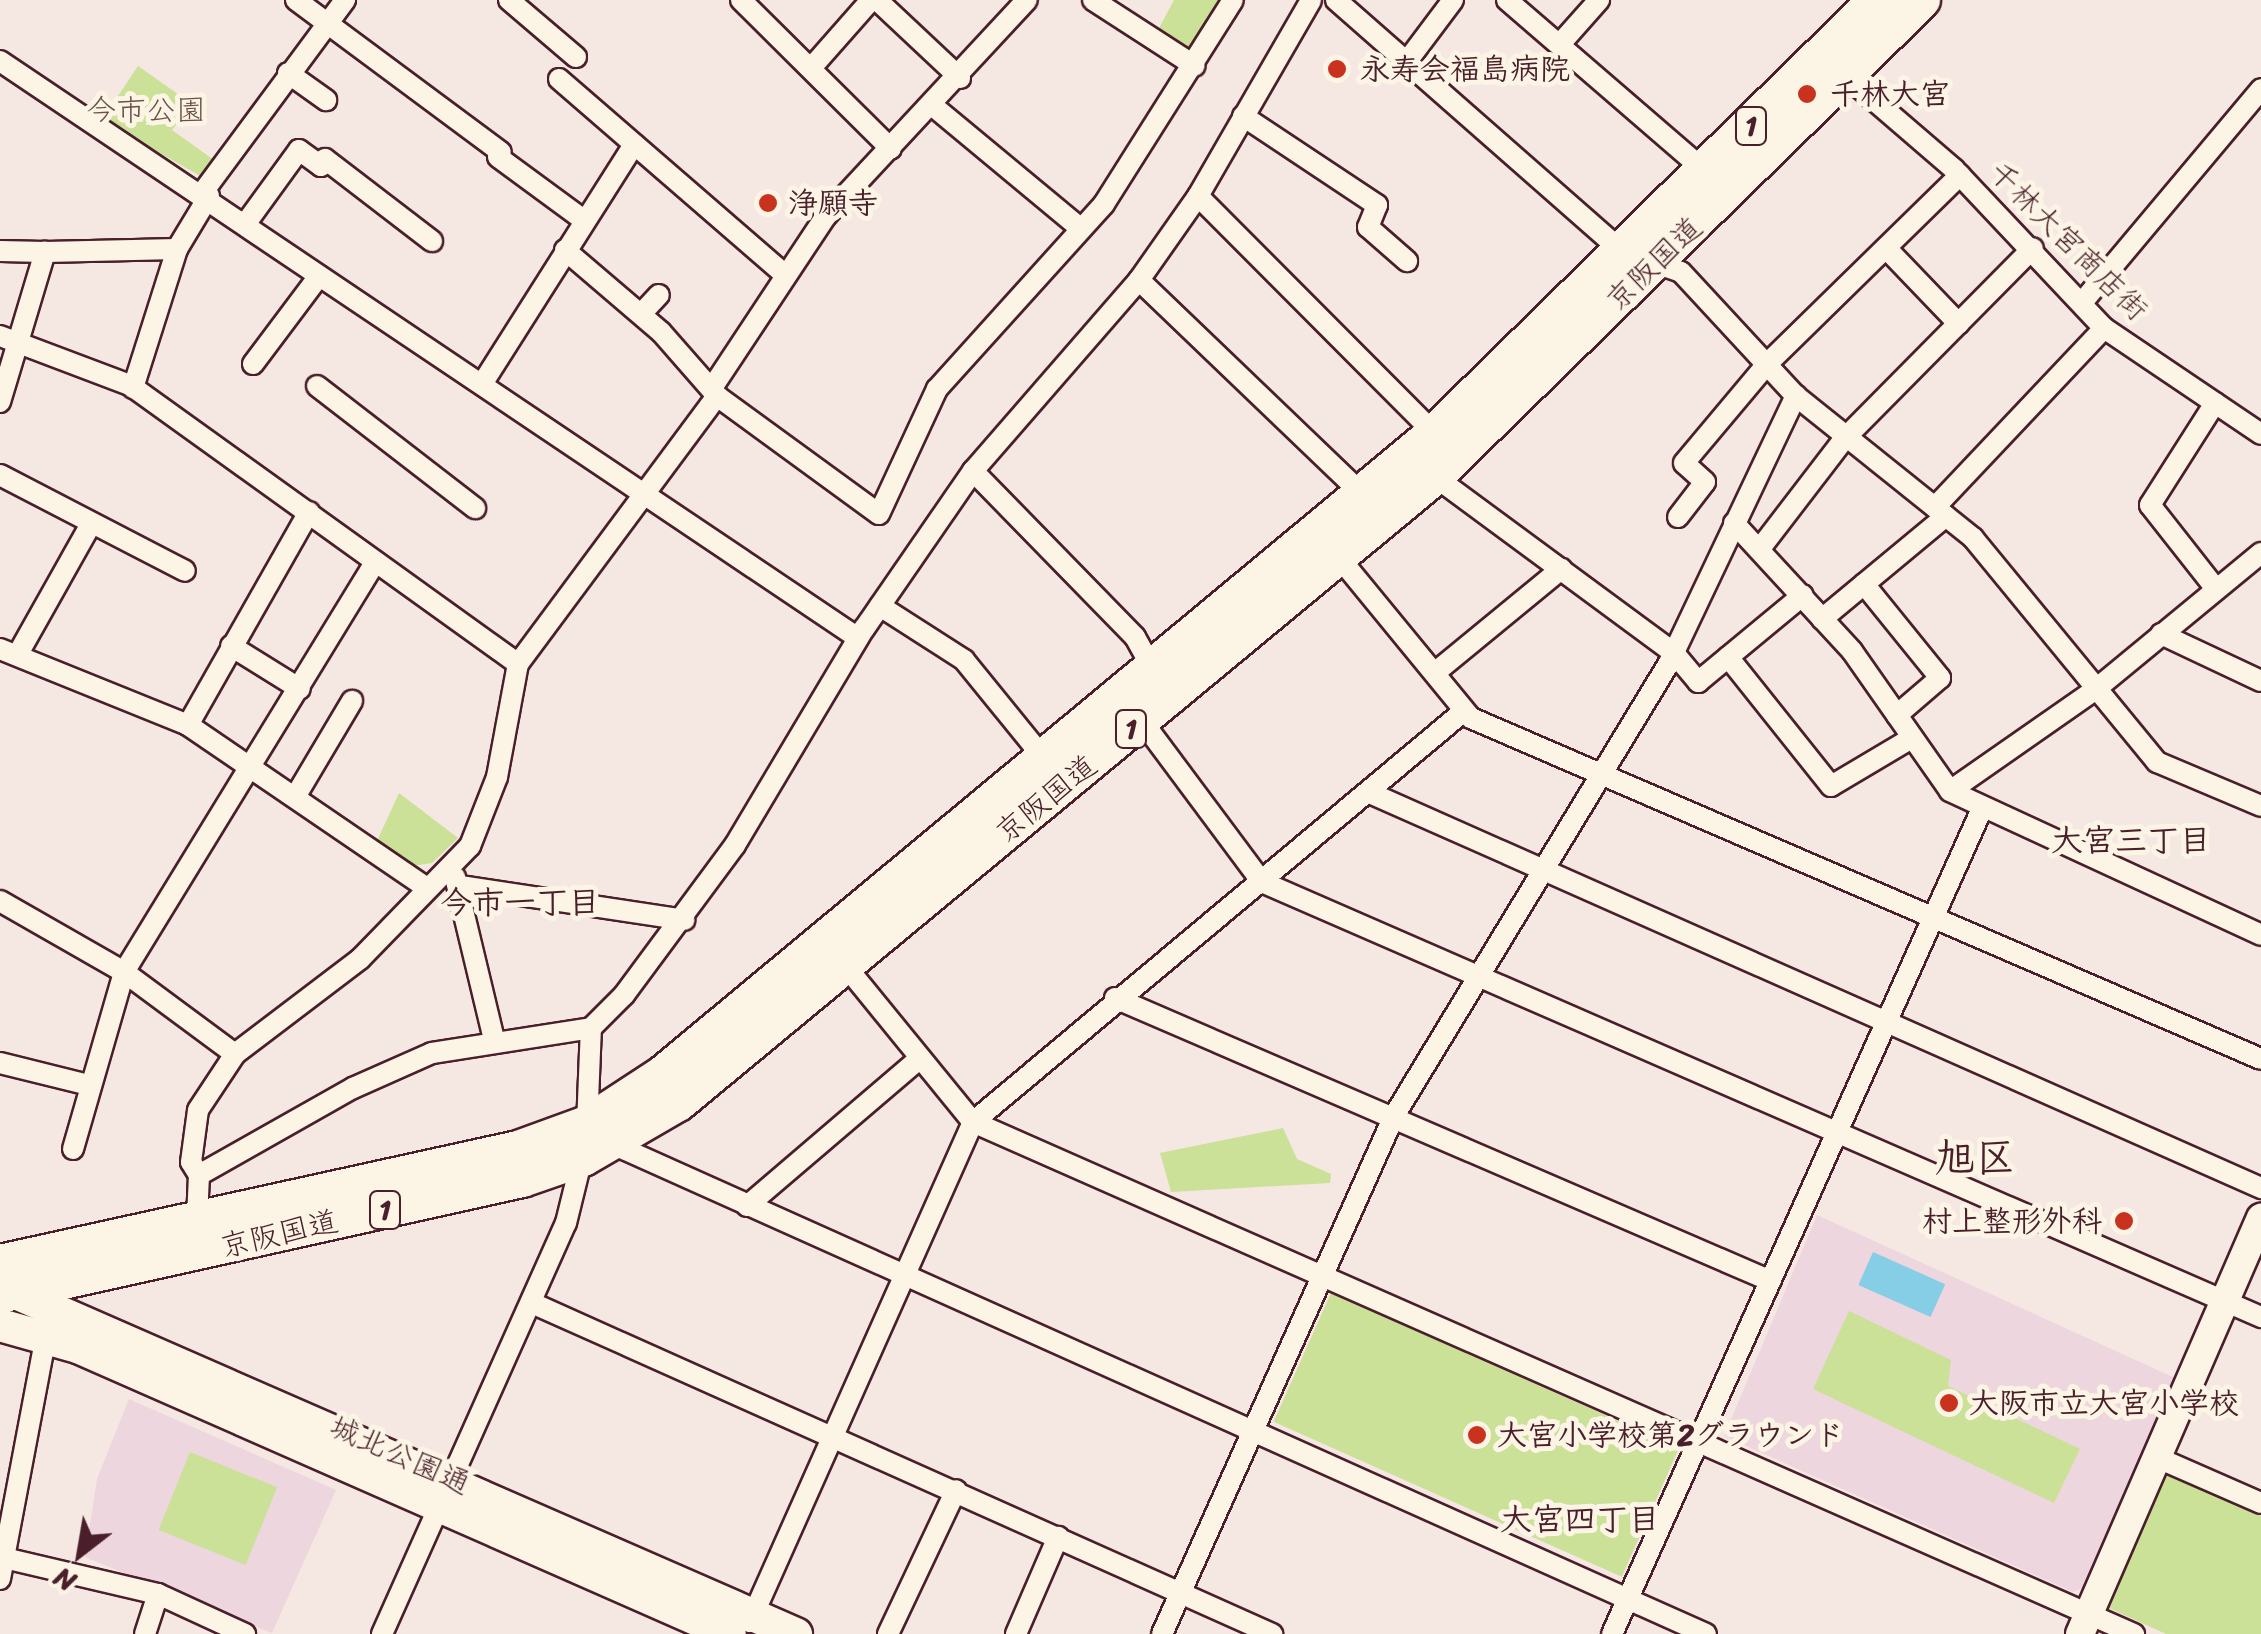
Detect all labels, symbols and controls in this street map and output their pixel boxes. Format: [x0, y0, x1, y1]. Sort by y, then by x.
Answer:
place label: 永寿会福島病院 [1360, 51, 1570, 87]
marker: 永寿会福島病院 [1324, 56, 1350, 82]
place label: 千林大宮 [1830, 76, 1950, 112]
marker: 千林大宮 [1794, 81, 1820, 107]
park label: 今市公園 [86, 92, 206, 128]
road number: 1 [1734, 103, 1768, 149]
street label: 千林大宮商店街 [1981, 154, 2155, 328]
place label: 浄願寺 [788, 185, 878, 221]
marker: 浄願寺 [757, 192, 779, 214]
street label: 京阪国道 [1598, 209, 1710, 319]
road number: 1 [1114, 706, 1148, 752]
street label: 京阪国道 [988, 747, 1104, 851]
district label: 大宮三丁目 [2051, 822, 2211, 860]
district label: 今市一丁目 [440, 884, 600, 922]
district label: 旭区 [1935, 1134, 2015, 1182]
road number: 1 [368, 1187, 402, 1233]
street label: 京阪国道 [216, 1203, 342, 1265]
place label: 村上整形外科 [1922, 1203, 2102, 1239]
marker: 村上整形外科 [2111, 1208, 2137, 1234]
place label: 大阪市立大宮小学校 [1969, 1385, 2239, 1421]
marker: 大阪市立大宮小学校 [1938, 1392, 1960, 1414]
street label: 城北公園通 [324, 1408, 476, 1502]
place label: 大宮小学校第2グラウンド [1497, 1417, 1844, 1453]
marker: 大宮小学校第2グラウンド [1466, 1424, 1488, 1446]
district label: 大宮四丁目 [1500, 1501, 1660, 1539]
north arrow [30, 1504, 130, 1604]
text: N [43, 1554, 85, 1606]

